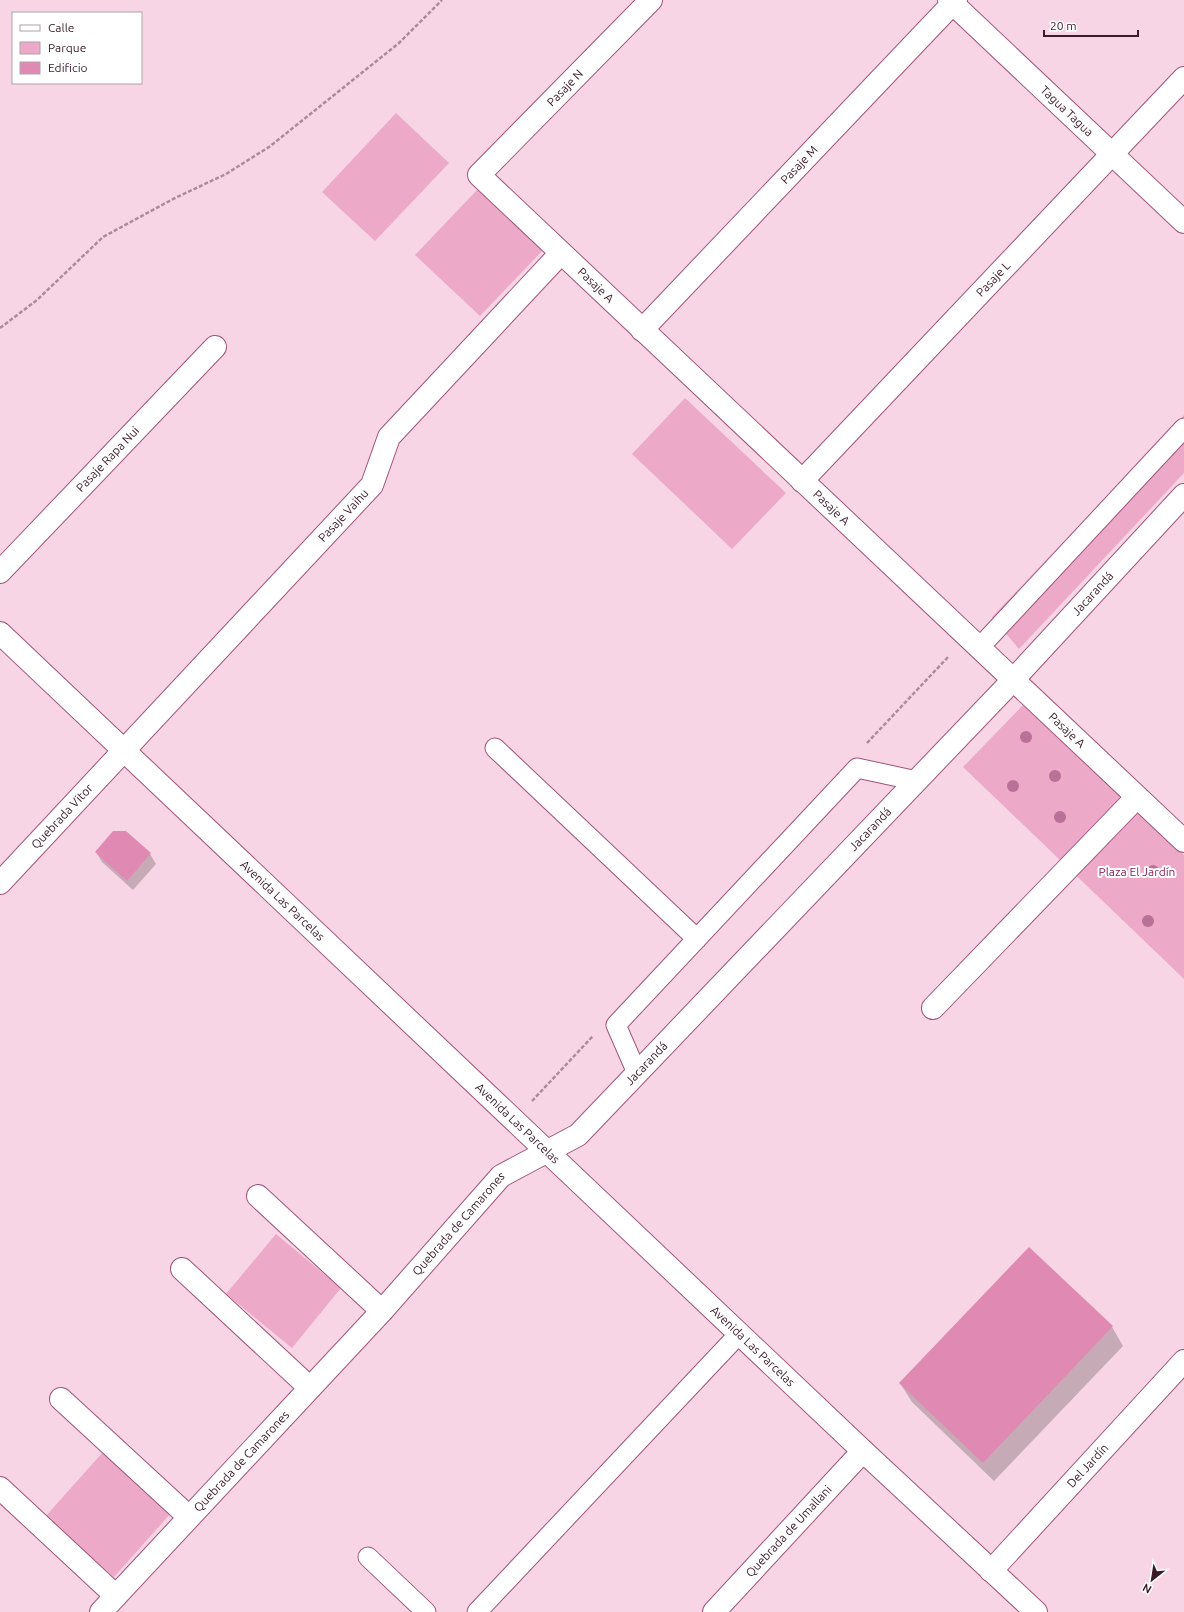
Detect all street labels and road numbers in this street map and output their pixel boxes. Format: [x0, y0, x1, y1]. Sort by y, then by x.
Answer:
street label: Pasaje N [544, 67, 585, 109]
street label: Tagua Tagua [1038, 83, 1096, 139]
street label: Pasaje M [778, 143, 820, 186]
street label: Pasaje L [973, 259, 1012, 299]
street label: Pasaje A [575, 265, 617, 305]
street label: Pasaje Rapa Nui [73, 424, 141, 494]
street label: Pasaje Vaihu [315, 486, 371, 544]
street label: Pasaje A [811, 487, 852, 528]
street label: Jacarandá [1069, 569, 1116, 618]
street label: Pasaje A [1046, 710, 1088, 750]
street label: Quebrada Vitor [28, 781, 95, 851]
street label: Jacarandá [846, 805, 894, 853]
street label: Avenida Las Parcelas [238, 857, 327, 943]
street label: Jacarandá [623, 1039, 670, 1087]
street label: Avenida Las Parcelas [473, 1080, 562, 1166]
street label: Quebrada de Camarones [410, 1168, 506, 1278]
street label: Avenida Las Parcelas [708, 1303, 798, 1389]
street label: Quebrada de Camarones [191, 1408, 291, 1514]
street label: Del Jardín [1064, 1441, 1111, 1490]
street label: Quebrada de Umallani [743, 1482, 834, 1579]

